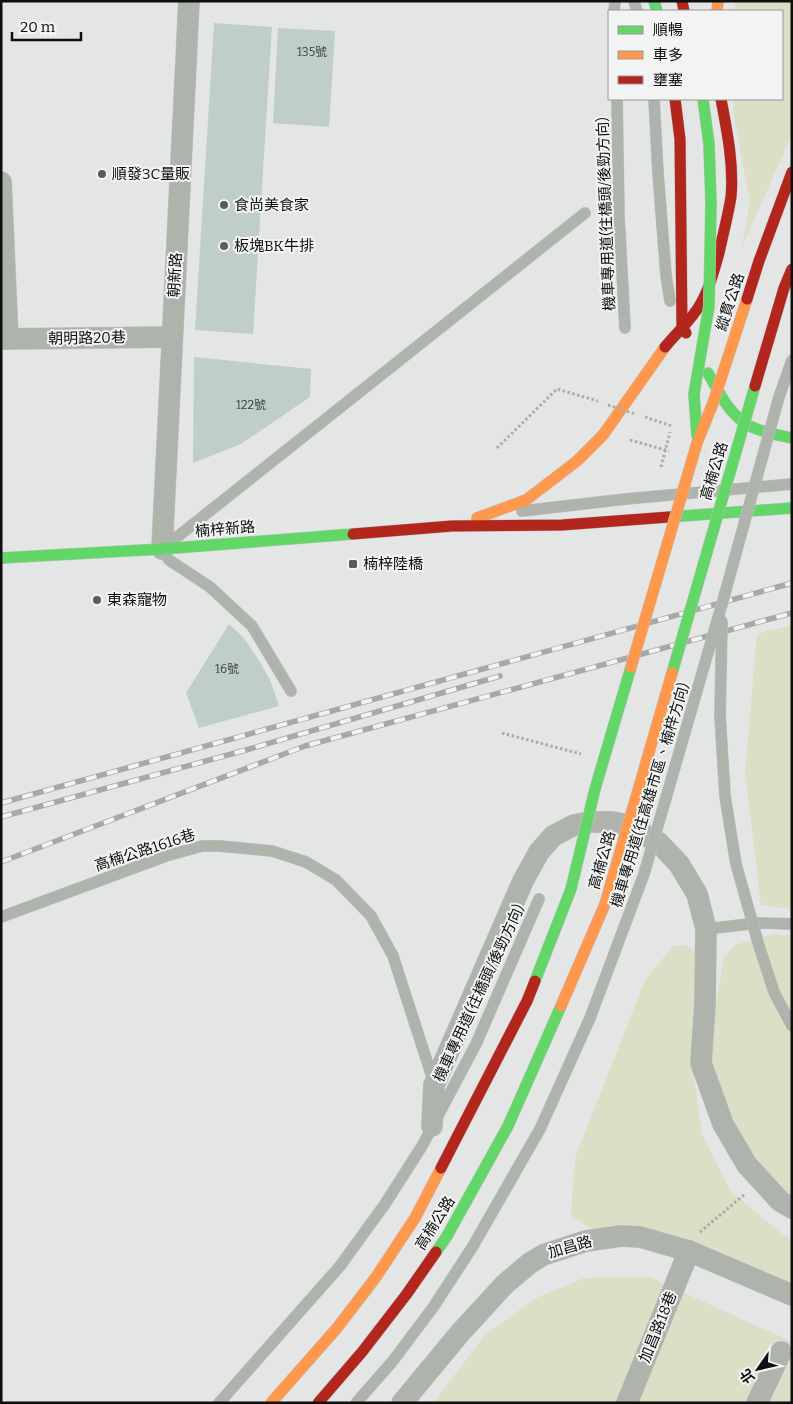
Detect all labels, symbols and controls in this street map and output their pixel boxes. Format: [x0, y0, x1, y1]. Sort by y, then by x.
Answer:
scale bar [12, 10, 81, 42]
legend [608, 10, 783, 100]
text: 20 m [20, 18, 56, 36]
text: 順暢 [653, 21, 683, 39]
house number: 135號 [297, 45, 327, 59]
text: 車多 [653, 46, 683, 64]
text: 壅塞 [653, 71, 683, 89]
street label: 機車專用道(往橋頭/後勁方向) [594, 117, 618, 311]
place label: 順發3C量販 [112, 165, 190, 183]
marker: 順發3C量販 [96, 168, 108, 180]
place label: 食尚美食家 [234, 196, 309, 214]
marker: 食尚美食家 [218, 199, 230, 211]
place label: 板塊BK牛排 [234, 237, 314, 255]
marker: 板塊BK牛排 [218, 240, 230, 252]
street label: 朝新路 [165, 252, 185, 298]
street label: 縱貫公路 [712, 271, 748, 333]
street label: 朝明路20巷 [48, 328, 126, 348]
house number: 122號 [236, 398, 266, 412]
street label: 高楠公路 [697, 440, 731, 502]
street label: 楠梓新路 [194, 517, 256, 541]
place label: 楠梓陸橋 [363, 555, 423, 573]
marker: 楠梓陸橋 [347, 558, 359, 570]
place label: 東森寵物 [107, 591, 167, 609]
marker: 東森寵物 [91, 594, 103, 606]
house number: 16號 [215, 662, 239, 676]
street label: 機車專用道(往高雄市區、楠梓方向) [607, 680, 693, 910]
street label: 高楠公路1616巷 [92, 825, 198, 875]
street label: 高楠公路 [585, 829, 619, 891]
street label: 機車專用道(往橋頭/後勁方向) [430, 901, 528, 1085]
street label: 高楠公路 [411, 1193, 459, 1253]
street label: 加昌路 [546, 1232, 594, 1262]
street label: 加昌路18巷 [636, 1289, 680, 1365]
north arrow [733, 1344, 783, 1394]
text: 北 [737, 1365, 759, 1387]

